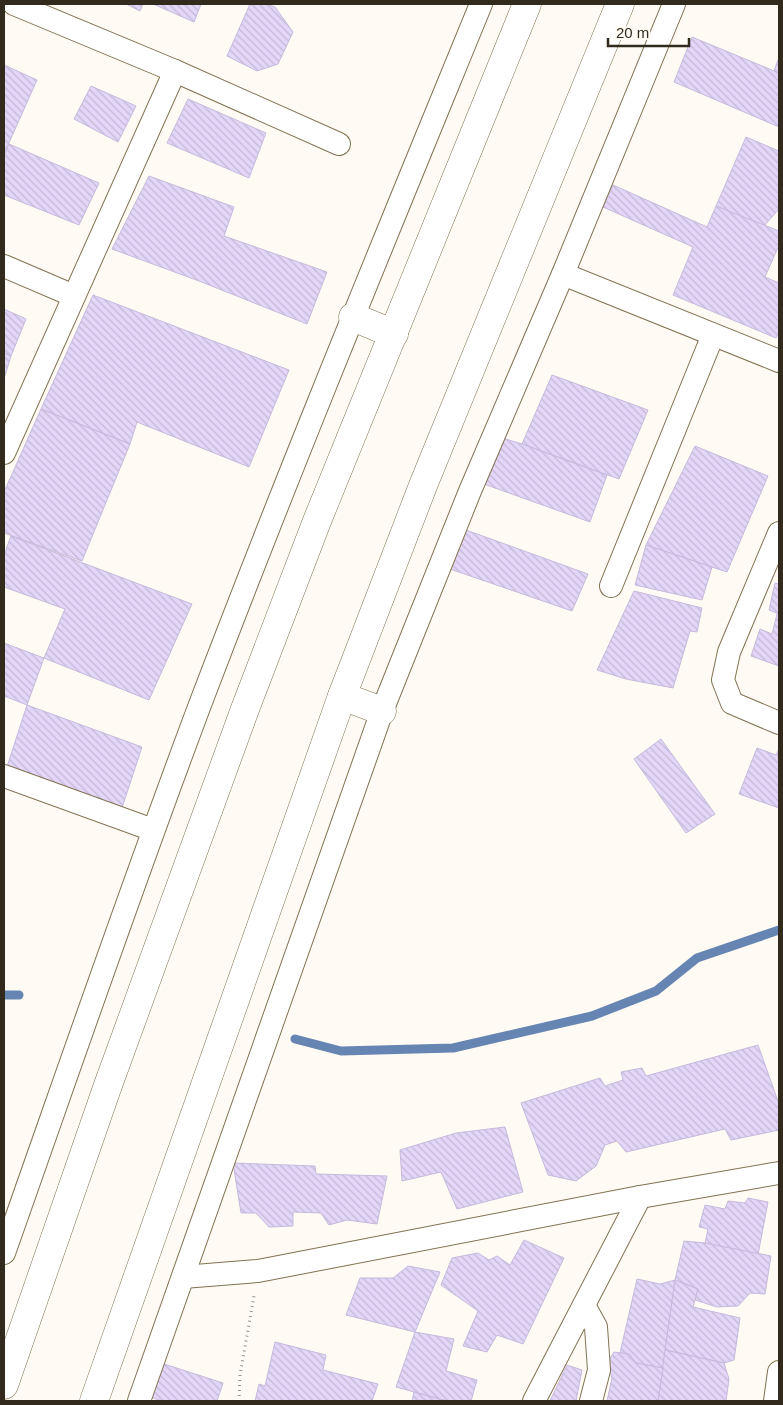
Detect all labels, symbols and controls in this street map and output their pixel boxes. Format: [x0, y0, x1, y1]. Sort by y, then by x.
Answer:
scale bar [608, 15, 689, 47]
text: 20 m [616, 24, 649, 41]

